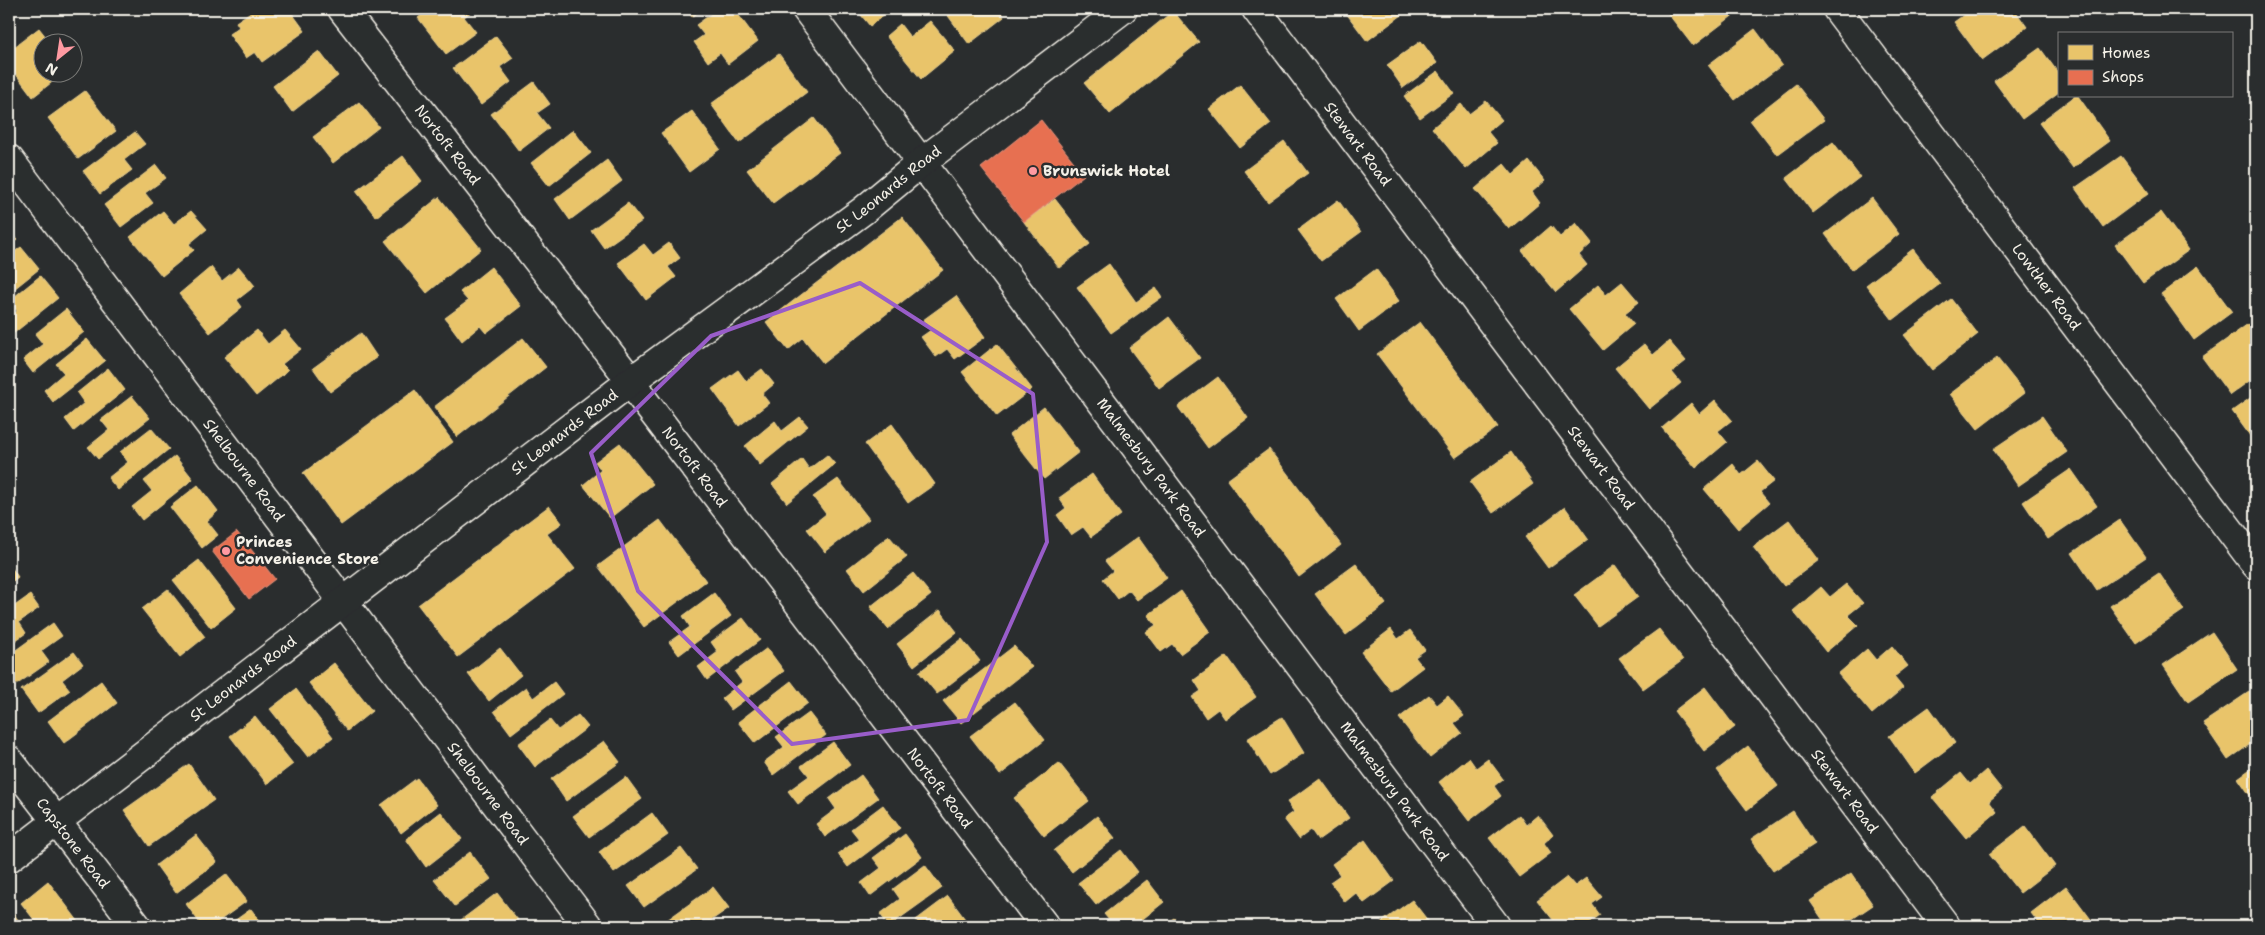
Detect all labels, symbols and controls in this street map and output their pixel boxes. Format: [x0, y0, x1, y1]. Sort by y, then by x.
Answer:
north arrow [32, 32, 82, 82]
legend [2058, 32, 2232, 98]
text: Homes [2102, 43, 2150, 63]
text: N [42, 59, 61, 80]
text: Shops [2102, 67, 2144, 87]
street label: Stewart Road [1319, 98, 1396, 191]
street label: Nortoft Road [410, 101, 485, 189]
street label: St Leonards Road [832, 141, 946, 237]
place label: Brunswick Hotel [1043, 161, 1170, 181]
marker: Brunswick Hotel [1027, 165, 1039, 177]
street label: Lowther Road [2007, 240, 2086, 335]
street label: St Leonards Road [507, 384, 622, 479]
street label: Malmesbury Park Road [1092, 394, 1210, 542]
street label: Shelbourne Road [199, 415, 290, 526]
street label: Stewart Road [1563, 421, 1640, 514]
street label: Nortoft Road [657, 422, 732, 512]
place label: Princes Convenience Store [236, 532, 379, 569]
marker: Princes Convenience Store [220, 545, 232, 557]
street label: St Leonards Road [186, 631, 301, 726]
street label: Malmesbury Park Road [1336, 718, 1454, 865]
street label: Shelbourne Road [443, 738, 534, 849]
street label: Nortoft Road [902, 744, 977, 833]
street label: Stewart Road [1806, 745, 1883, 838]
street label: Capstone Road [32, 794, 115, 893]

